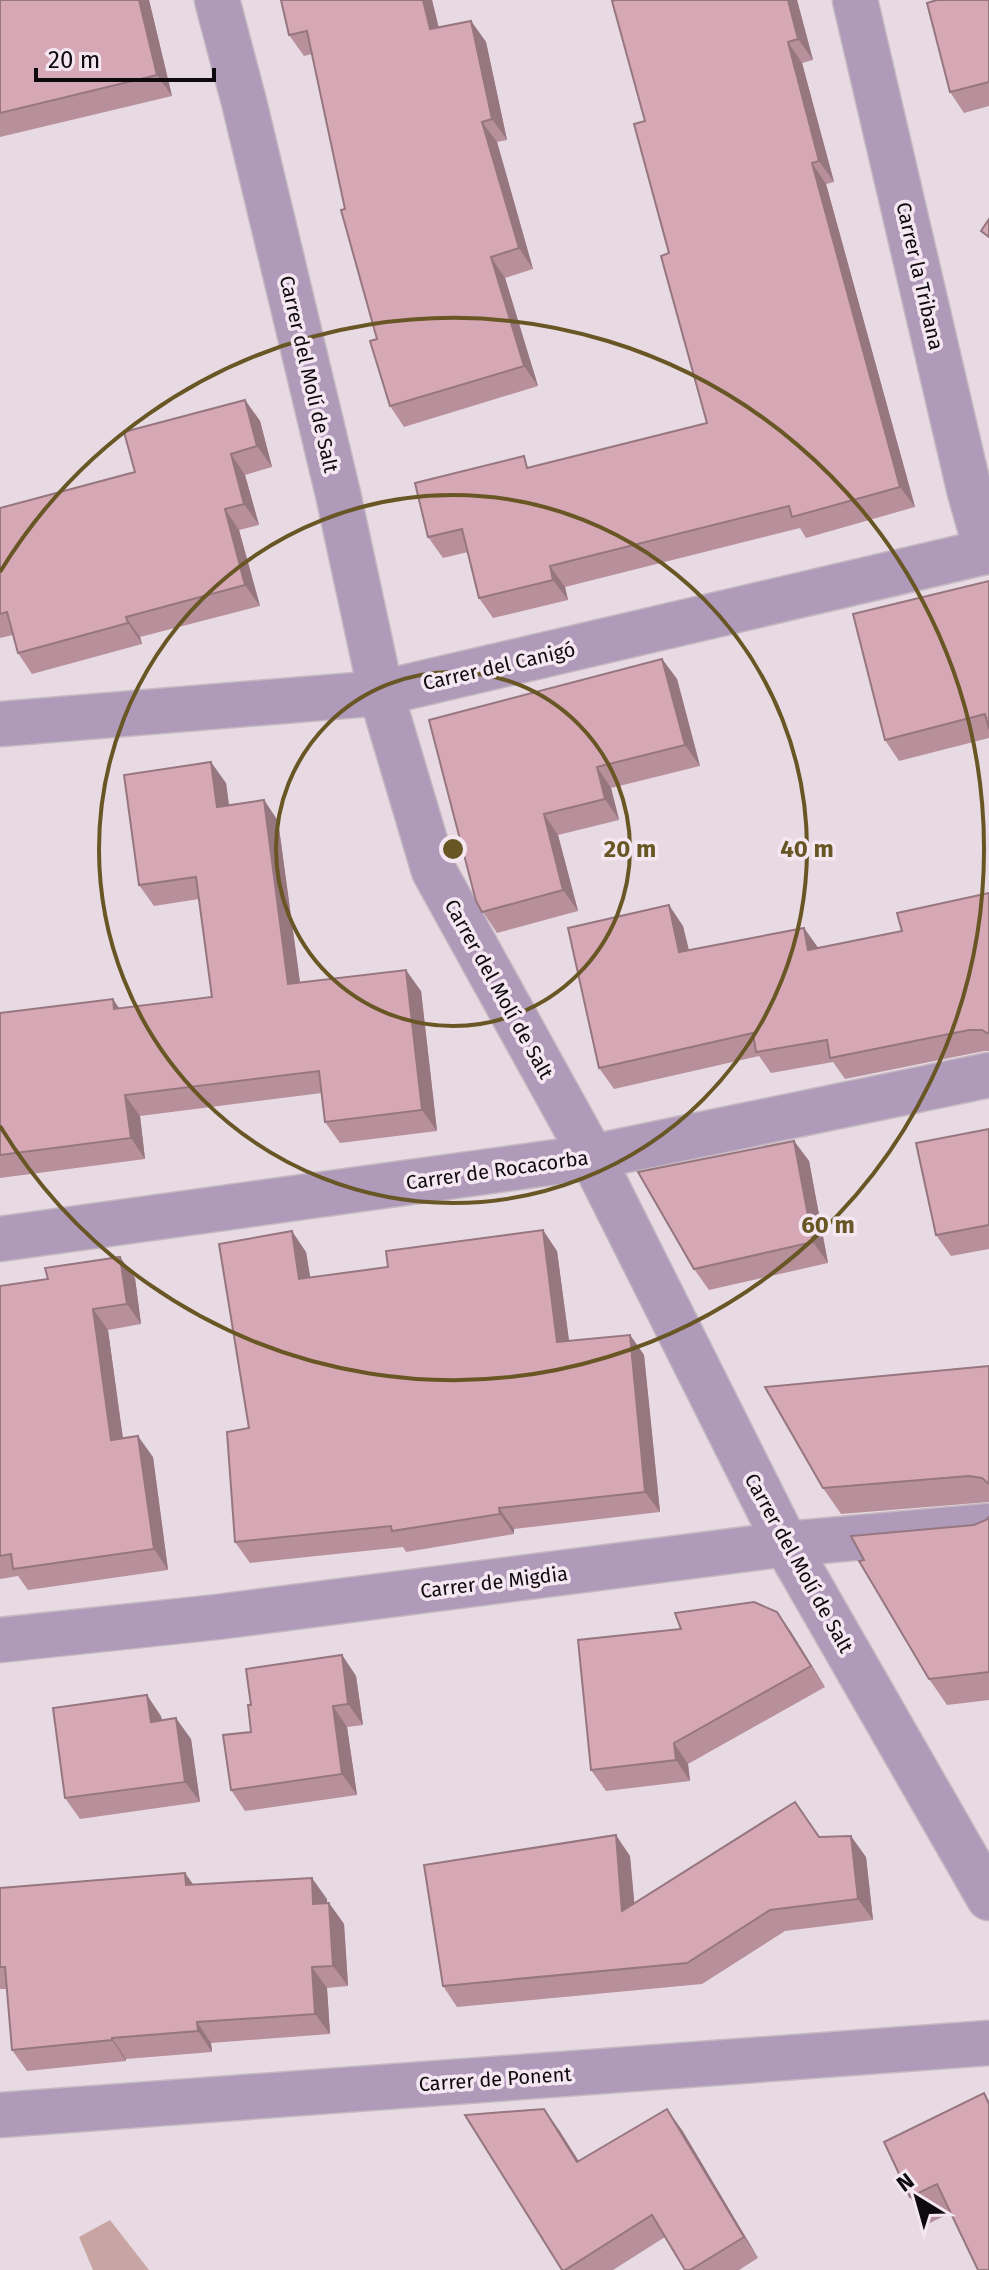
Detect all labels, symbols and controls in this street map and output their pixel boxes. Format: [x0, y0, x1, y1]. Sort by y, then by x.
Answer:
scale bar [36, 32, 214, 82]
text: 20 m [48, 46, 100, 74]
street label: Carrer la Tribana [891, 200, 949, 352]
street label: Carrer del Molí de Salt [275, 273, 344, 476]
street label: Carrer del Canigó [420, 637, 578, 695]
centre of rings [439, 835, 467, 863]
text: 20 m [604, 835, 656, 863]
text: 40 m [780, 835, 834, 863]
street label: Carrer del Molí de Salt [440, 895, 559, 1084]
street label: Carrer de Rocacorba [404, 1145, 590, 1195]
text: 60 m [801, 1211, 855, 1239]
street label: Carrer del Molí de Salt [740, 1469, 859, 1658]
street label: Carrer de Migdia [419, 1561, 569, 1603]
street label: Carrer de Ponent [418, 2062, 573, 2096]
north arrow [877, 2158, 957, 2238]
text: N [891, 2167, 919, 2198]

